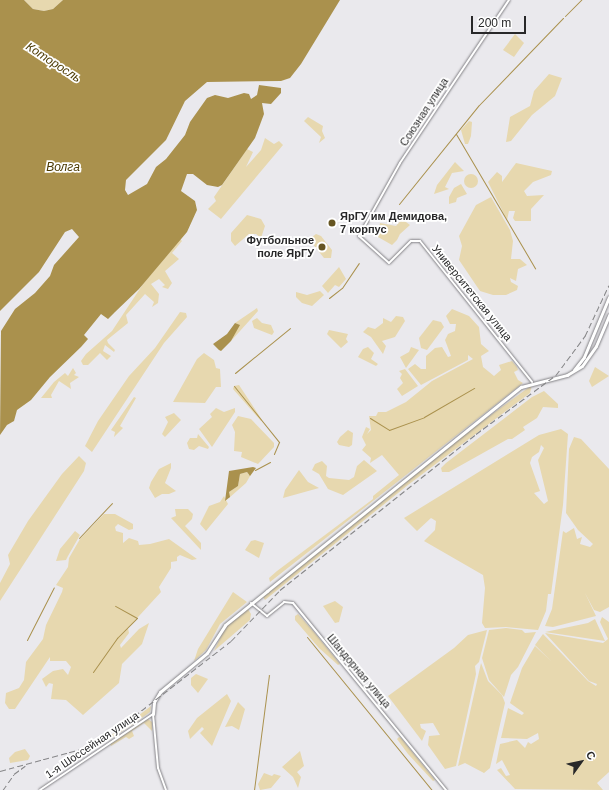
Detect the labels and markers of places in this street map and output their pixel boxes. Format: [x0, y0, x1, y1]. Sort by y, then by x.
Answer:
place label: ЯрГУ им Демидова, 7 корпус [340, 210, 447, 236]
marker: ЯрГУ им Демидова, 7 корпус [327, 218, 337, 228]
place label: Футбольное поле ЯрГУ [247, 234, 314, 260]
marker: Футбольное поле ЯрГУ [317, 242, 327, 252]

